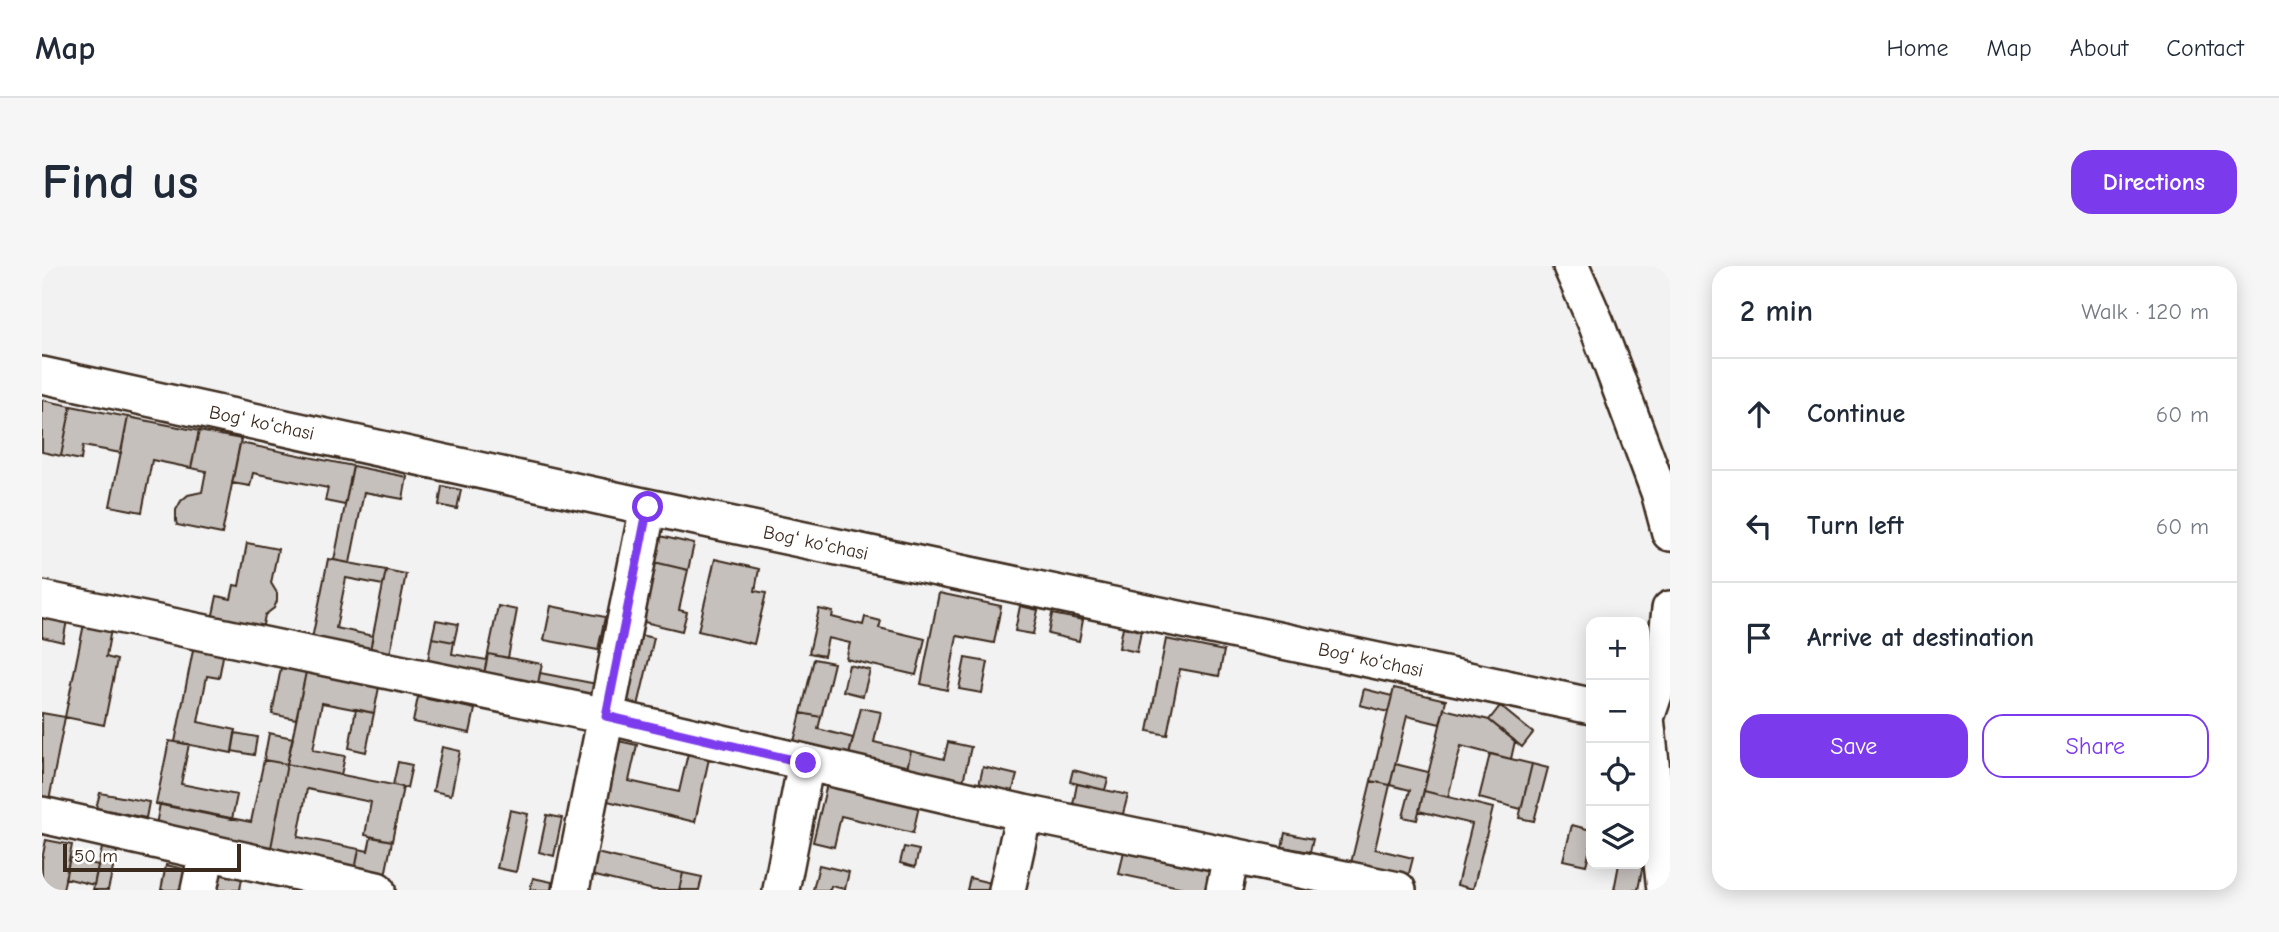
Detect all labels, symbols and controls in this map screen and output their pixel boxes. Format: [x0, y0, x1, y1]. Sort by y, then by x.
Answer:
text: Map [35, 29, 96, 67]
text: Home [1887, 34, 1948, 62]
text: Map [1986, 34, 2032, 62]
text: About [2070, 34, 2128, 62]
text: Contact [2166, 34, 2244, 62]
button: Directions [2071, 150, 2237, 214]
text: Find us [42, 154, 198, 210]
text: 2 min [1740, 294, 1813, 329]
text: Walk · 120 m [2081, 298, 2209, 325]
icon: ahead [1740, 395, 1778, 433]
text: Continue [1807, 399, 1905, 429]
street label: Bogʻ koʻchasi [207, 401, 316, 445]
text: 60 m [2156, 401, 2209, 428]
route start [632, 491, 663, 522]
icon: left [1740, 507, 1778, 545]
text: Turn left [1807, 511, 1904, 541]
text: 60 m [2156, 513, 2209, 540]
street label: Bogʻ koʻchasi [761, 521, 870, 565]
map controls [1586, 617, 1649, 869]
button: + [1586, 617, 1649, 680]
icon: arrive [1740, 619, 1778, 657]
text: Arrive at destination [1807, 623, 2034, 653]
street label: Bogʻ koʻchasi [1316, 638, 1425, 682]
button: − [1586, 680, 1649, 743]
button: Save [1740, 714, 1968, 778]
button: Share [1982, 714, 2209, 778]
button: locate [1586, 743, 1649, 806]
route end [790, 747, 821, 778]
button: layers [1586, 806, 1649, 869]
scale bar [63, 841, 242, 873]
text: 50 m [74, 845, 118, 867]

